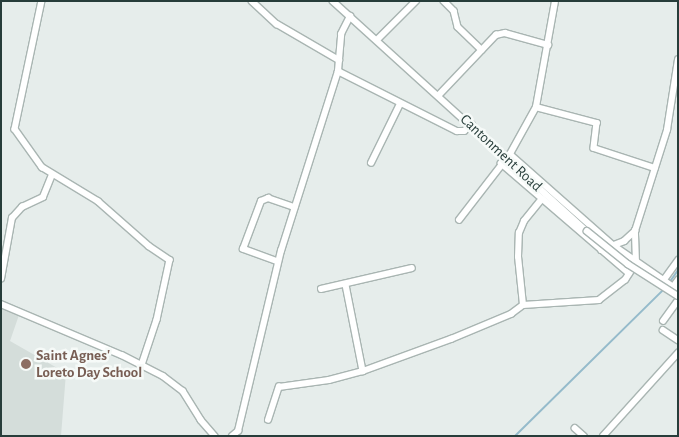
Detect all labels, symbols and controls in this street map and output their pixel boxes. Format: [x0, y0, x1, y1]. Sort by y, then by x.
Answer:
street label: Cantonment Road [456, 110, 546, 196]
place label: Saint Agnes' Loreto Day School [36, 346, 142, 381]
marker: Saint Agnes' Loreto Day School [20, 358, 32, 370]

